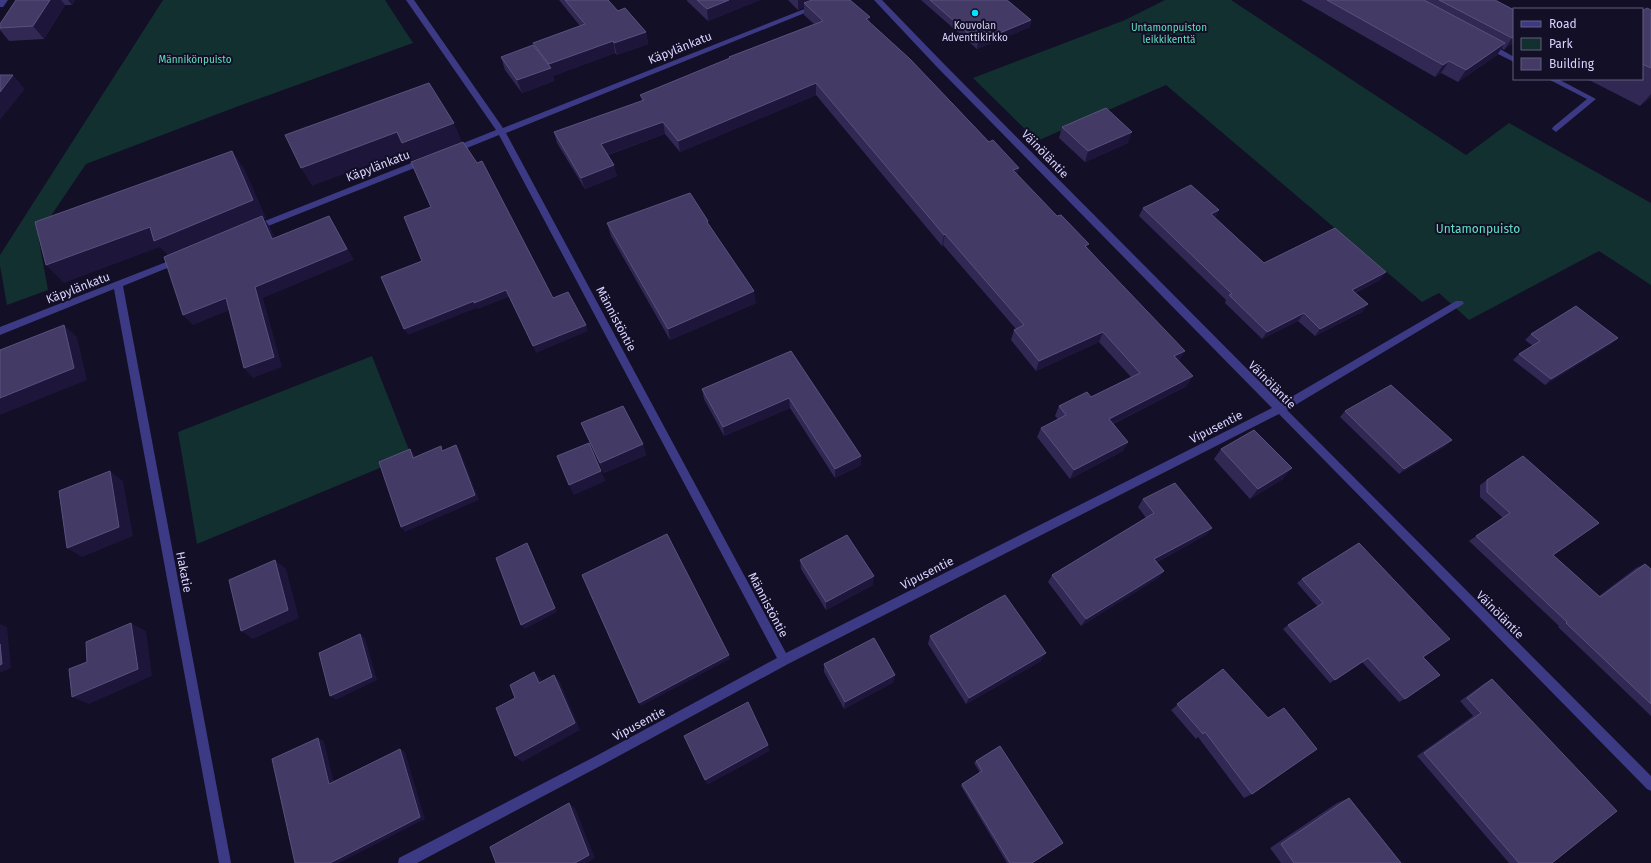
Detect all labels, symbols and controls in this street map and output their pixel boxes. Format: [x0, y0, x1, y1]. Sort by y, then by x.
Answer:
marker: Kouvolan Adventtikirkko [970, 8, 980, 18]
legend [1513, 8, 1643, 80]
text: Road [1549, 17, 1577, 31]
place label: Kouvolan Adventtikirkko [942, 20, 1008, 44]
park label: Untamonpuiston leikkikenttä [1131, 22, 1207, 46]
street label: Käpylänkatu [646, 29, 714, 67]
text: Park [1549, 37, 1573, 51]
park label: Männikönpuisto [158, 54, 232, 66]
text: Building [1549, 57, 1595, 71]
street label: Väinöläntie [1019, 127, 1071, 181]
street label: Käpylänkatu [344, 147, 412, 185]
park label: Untamonpuisto [1436, 222, 1520, 236]
street label: Käpylänkatu [44, 269, 112, 307]
street label: Männistöntie [593, 284, 639, 354]
street label: Väinöläntie [1245, 358, 1299, 412]
street label: Vipusentie [1187, 408, 1245, 446]
street label: Hakatie [173, 550, 195, 594]
street label: Vipusentie [898, 554, 956, 592]
street label: Männistöntie [745, 570, 791, 640]
street label: Väinöläntie [1473, 588, 1527, 642]
street label: Vipusentie [610, 704, 668, 744]

